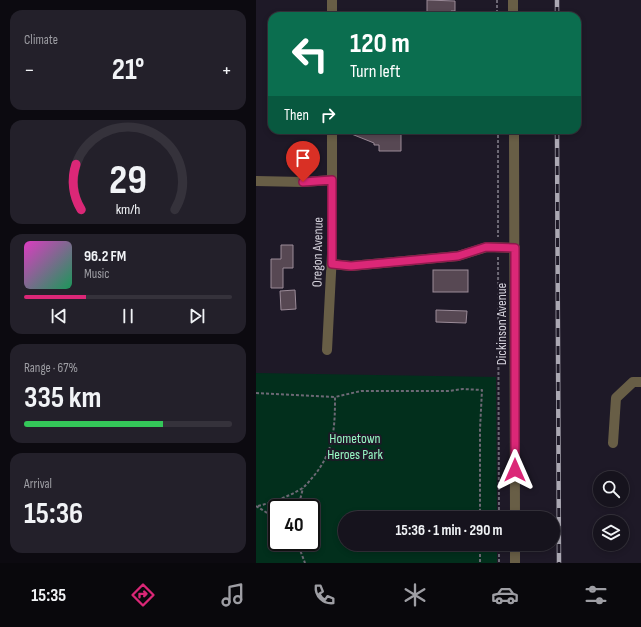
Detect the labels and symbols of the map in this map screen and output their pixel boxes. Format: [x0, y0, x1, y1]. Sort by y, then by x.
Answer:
pin [286, 141, 320, 182]
street label: Oregon Avenue [308, 217, 327, 287]
street label: Dickinson Avenue [493, 283, 510, 365]
park label: Hometown Heroes Park [327, 430, 383, 463]
position arrow [494, 449, 536, 491]
speed limit sign: 40 [268, 499, 320, 551]

